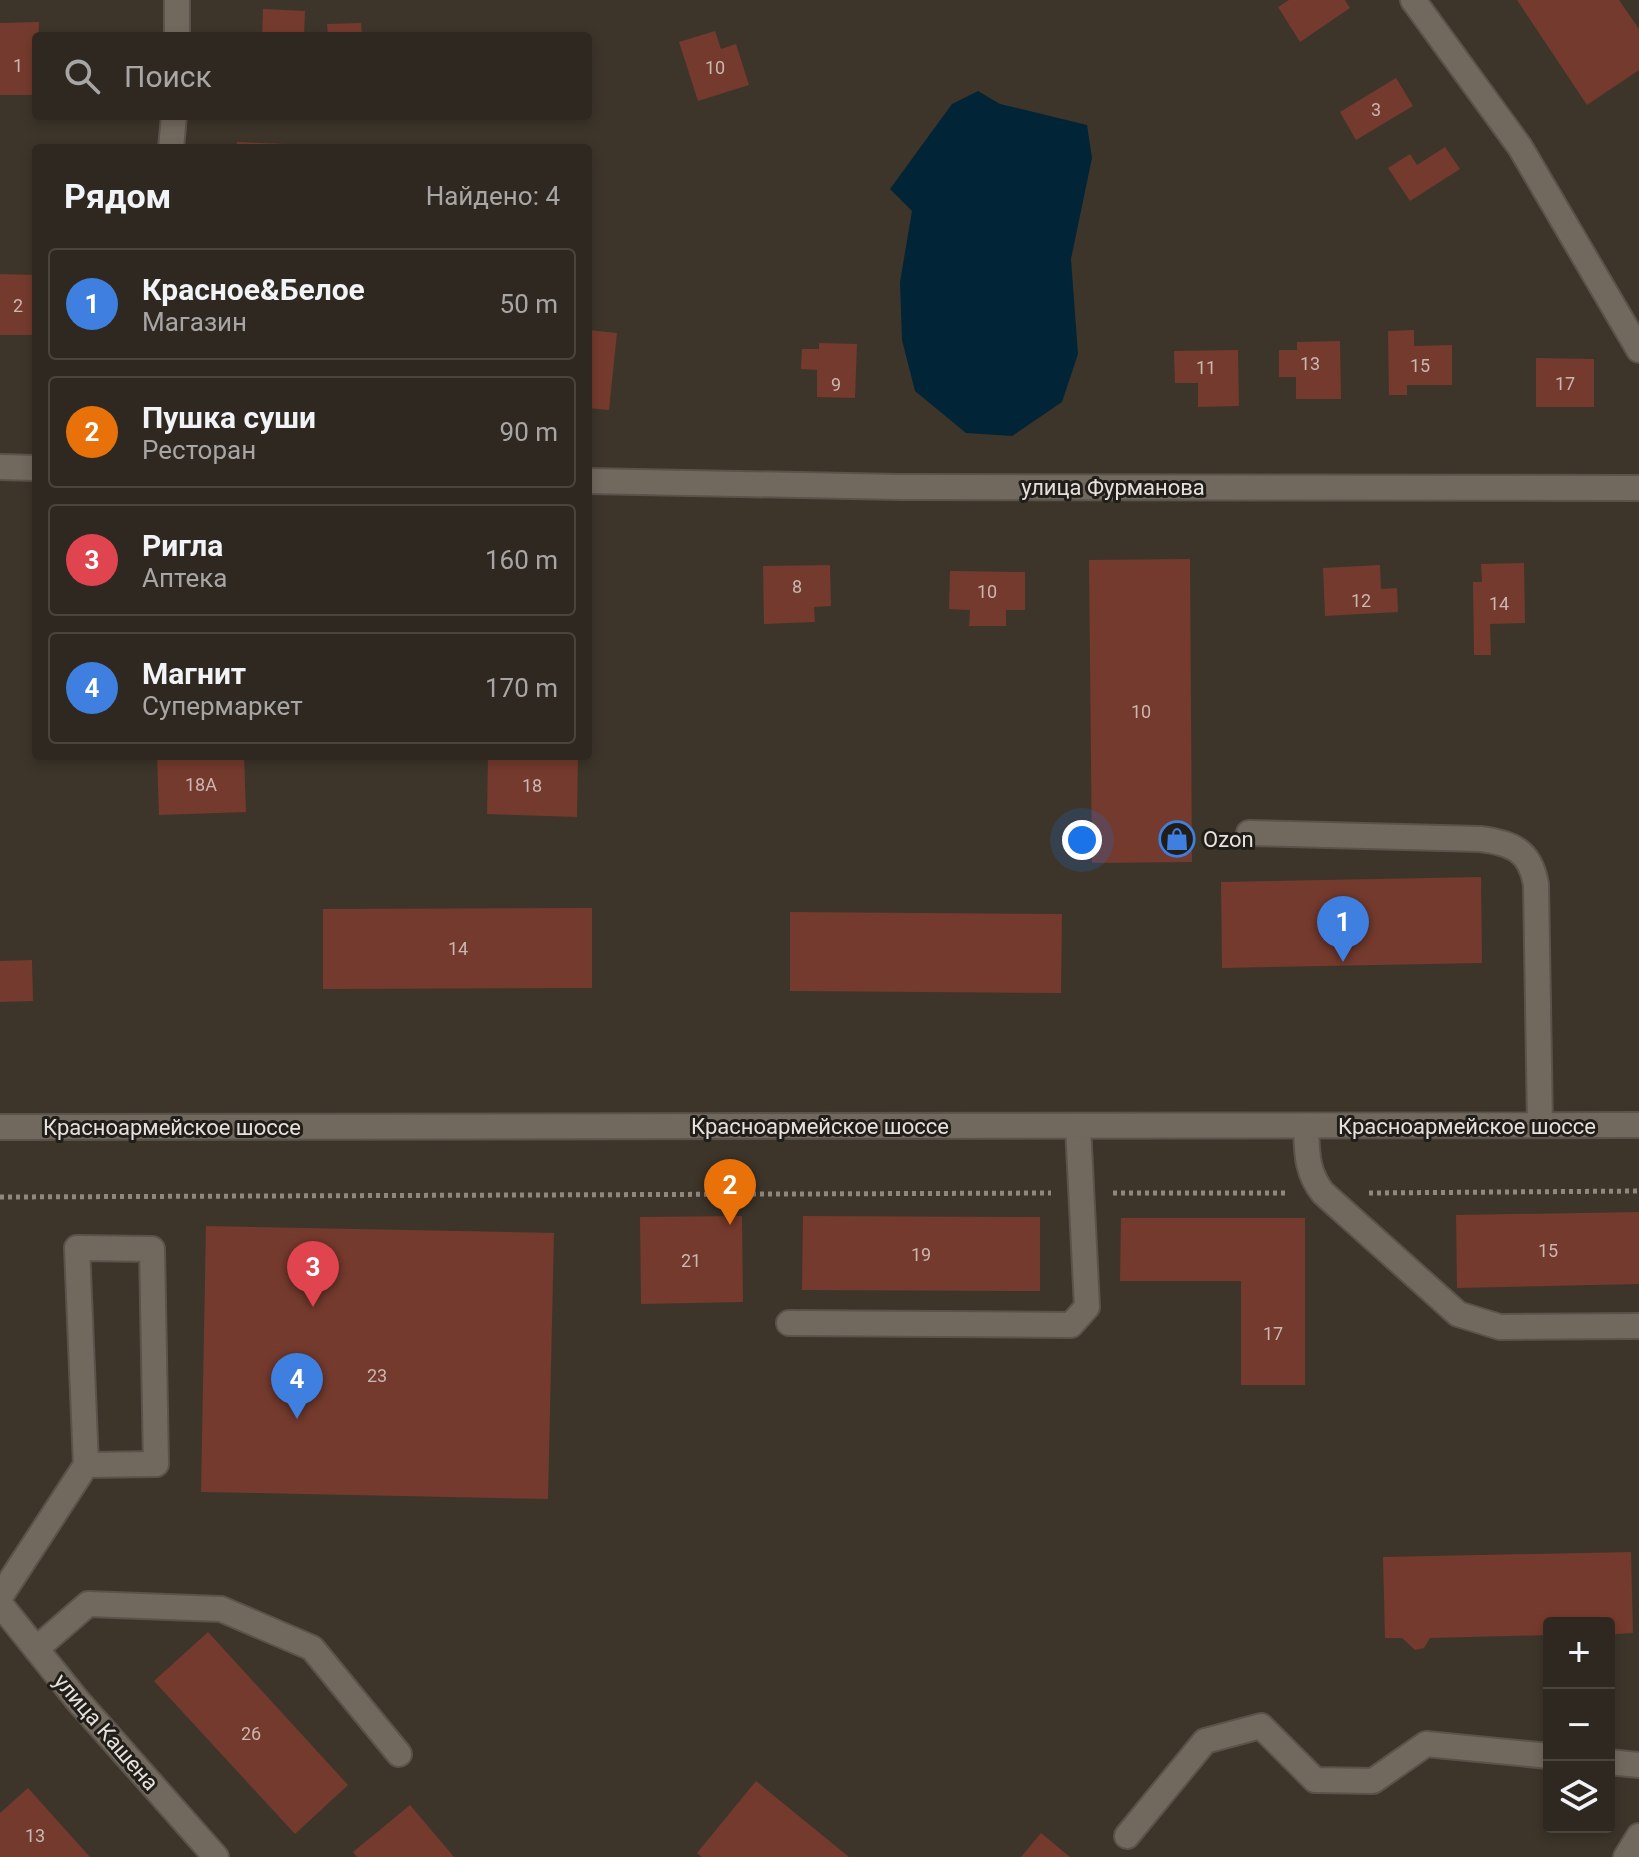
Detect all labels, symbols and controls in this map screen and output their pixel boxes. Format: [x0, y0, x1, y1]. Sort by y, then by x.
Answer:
search box [32, 32, 592, 120]
icon: search [60, 54, 104, 98]
house number: 1 [13, 55, 23, 76]
house number: 10 [705, 57, 725, 78]
text: Поиск [124, 59, 212, 94]
house number: 3 [1371, 99, 1381, 120]
text: Рядом [64, 176, 171, 216]
text: Найдено: 4 [426, 181, 560, 211]
text: Красное&Белое [142, 272, 365, 307]
text: 1 [85, 289, 99, 319]
text: 50 m [500, 289, 558, 319]
house number: 2 [13, 295, 23, 316]
text: Магазин [142, 307, 247, 337]
house number: 13 [1300, 353, 1320, 374]
house number: 15 [1410, 355, 1430, 376]
house number: 11 [1196, 357, 1216, 378]
house number: 17 [1555, 373, 1575, 394]
house number: 9 [831, 374, 841, 395]
text: Пушка суши [142, 400, 316, 435]
text: 2 [85, 417, 99, 447]
text: 90 m [500, 417, 558, 447]
text: Ресторан [142, 435, 256, 465]
street label: улица Фурманова [1021, 475, 1205, 500]
text: Ригла [142, 528, 223, 563]
text: 3 [85, 545, 99, 575]
text: 160 m [485, 545, 558, 575]
text: Аптека [142, 563, 227, 593]
house number: 8 [792, 576, 802, 597]
house number: 10 [977, 581, 997, 602]
house number: 12 [1351, 590, 1371, 611]
house number: 14 [1489, 593, 1509, 614]
text: Магнит [142, 656, 246, 691]
text: 4 [85, 673, 99, 703]
text: 170 m [485, 673, 558, 703]
text: Супермаркет [142, 691, 303, 721]
house number: 10 [1131, 701, 1151, 722]
house number: 18А [185, 774, 217, 795]
house number: 18 [522, 775, 542, 796]
your location [1062, 820, 1102, 860]
shop icon: Ozon [1158, 820, 1196, 858]
place label: Ozon [1203, 827, 1254, 852]
pin: 1 [1317, 896, 1369, 962]
house number: 14 [448, 938, 468, 959]
street label: Красноармейское шоссе [691, 1114, 949, 1139]
street label: Красноармейское шоссе [1338, 1114, 1596, 1139]
street label: Красноармейское шоссе [43, 1115, 301, 1140]
pin: 2 [704, 1159, 756, 1225]
house number: 15 [1538, 1240, 1558, 1261]
pin: 3 [287, 1241, 339, 1307]
house number: 19 [911, 1244, 931, 1265]
house number: 21 [681, 1250, 701, 1271]
house number: 17 [1263, 1323, 1283, 1344]
pin: 4 [271, 1353, 323, 1419]
house number: 23 [367, 1365, 387, 1386]
map controls [1543, 1617, 1615, 1833]
button: + [1543, 1617, 1615, 1689]
street label: улица Кашена [49, 1669, 163, 1795]
button: − [1543, 1689, 1615, 1761]
house number: 26 [241, 1723, 261, 1744]
button: layers [1543, 1761, 1615, 1833]
house number: 13 [25, 1825, 45, 1846]

